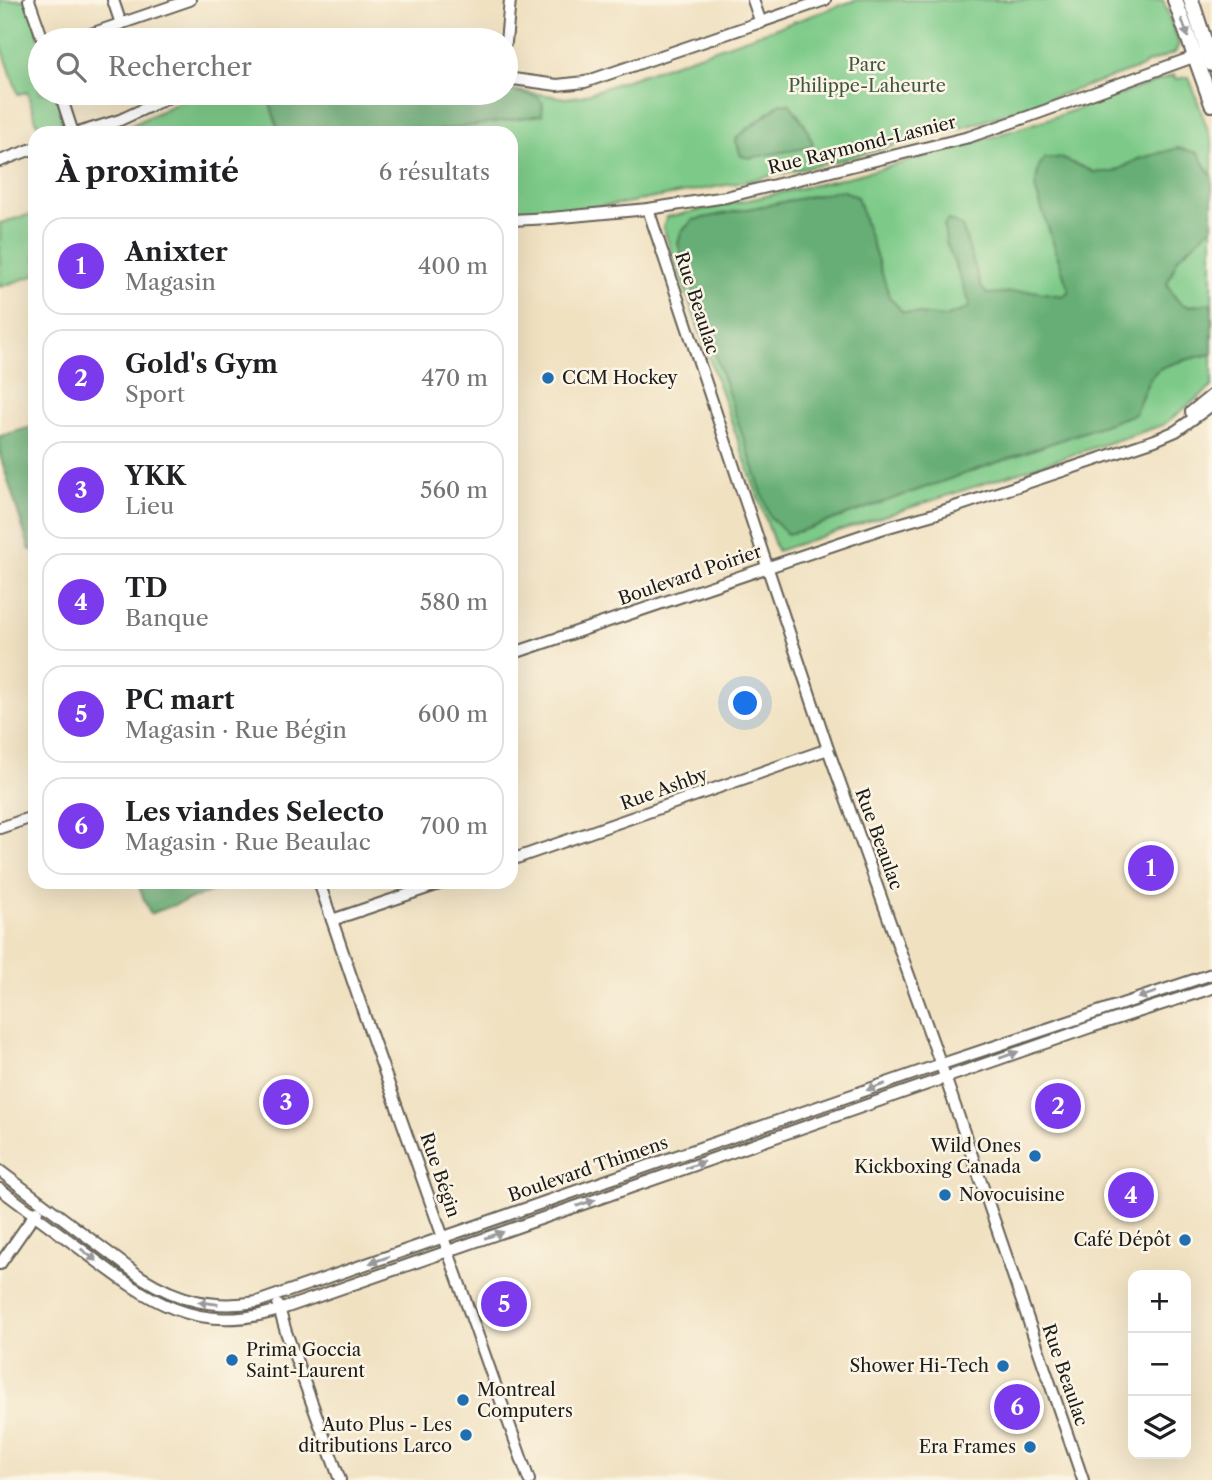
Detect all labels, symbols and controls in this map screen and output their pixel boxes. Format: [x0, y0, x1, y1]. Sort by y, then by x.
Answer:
one-way arrow [1180, 18, 1191, 39]
search box [28, 28, 518, 105]
icon: search [52, 48, 90, 86]
text: Rechercher [108, 51, 252, 83]
park label: Parc Philippe-Laheurte [788, 54, 946, 97]
street label: Rue Raymond-Lasnier [766, 111, 959, 179]
text: À proximité [56, 153, 239, 190]
text: 6 résultats [379, 158, 490, 186]
text: Anixter [125, 236, 228, 268]
street label: Rue Beaulac [670, 249, 724, 357]
text: 1 [76, 252, 86, 280]
text: 400 m [418, 252, 488, 280]
text: Magasin [125, 268, 216, 296]
text: Gold's Gym [125, 348, 278, 380]
text: 2 [74, 364, 88, 392]
text: 470 m [421, 364, 488, 392]
place label: CCM Hockey [562, 367, 679, 389]
marker: CCM Hockey [540, 370, 556, 386]
text: Sport [125, 380, 185, 408]
text: YKK [125, 460, 186, 492]
text: 3 [75, 476, 88, 504]
text: 560 m [420, 476, 488, 504]
text: Lieu [125, 492, 174, 520]
street label: Boulevard Poirier [615, 540, 765, 610]
text: TD [125, 572, 168, 604]
text: 4 [74, 588, 88, 616]
text: 580 m [420, 588, 488, 616]
text: Banque [125, 604, 209, 632]
text: PC mart [125, 684, 234, 716]
your location [728, 686, 762, 720]
text: 5 [75, 700, 87, 728]
text: 600 m [418, 700, 488, 728]
text: Magasin · Rue Bégin [125, 716, 347, 744]
street label: Rue Ashby [617, 763, 712, 815]
street label: Rue Beaulac [850, 785, 908, 893]
text: Les viandes Selecto [125, 796, 384, 828]
text: 6 [74, 812, 88, 840]
text: 700 m [420, 812, 488, 840]
text: Magasin · Rue Beaulac [125, 828, 371, 856]
pin: 1 [1128, 842, 1174, 894]
one-way arrow [1136, 990, 1157, 1000]
one-way arrow [999, 1049, 1020, 1060]
pin: 3 [263, 1076, 309, 1128]
pin: 2 [1035, 1080, 1081, 1132]
one-way arrow [866, 1082, 887, 1093]
street label: Rue Bégin [415, 1130, 465, 1220]
street label: Boulevard Thimens [505, 1131, 671, 1207]
place label: Wild Ones Kickboxing Canada [854, 1135, 1022, 1178]
marker: Wild Ones Kickboxing Canada [1027, 1148, 1043, 1164]
one-way arrow [685, 1159, 706, 1170]
pin: 4 [1108, 1169, 1154, 1221]
place label: Novocuisine [959, 1184, 1065, 1206]
marker: Novocuisine [937, 1187, 953, 1203]
one-way arrow [575, 1197, 596, 1208]
one-way arrow [484, 1229, 505, 1240]
place label: Café Dépôt [1073, 1229, 1172, 1251]
marker: Café Dépôt [1177, 1232, 1193, 1248]
one-way arrow [80, 1248, 98, 1262]
one-way arrow [368, 1255, 389, 1266]
map controls [1128, 1270, 1191, 1459]
button: + [1128, 1270, 1191, 1333]
pin: 5 [481, 1278, 527, 1330]
one-way arrow [197, 1297, 219, 1308]
street label: Rue Beaulac [1037, 1321, 1093, 1429]
button: − [1128, 1333, 1191, 1396]
place label: Prima Goccia Saint-Laurent [246, 1339, 365, 1382]
marker: Prima Goccia Saint-Laurent [224, 1352, 240, 1368]
place label: Shower Hi-Tech [850, 1355, 989, 1377]
marker: Shower Hi-Tech [995, 1358, 1011, 1374]
place label: Montreal Computers [477, 1379, 573, 1422]
pin: 6 [994, 1381, 1040, 1433]
marker: Montreal Computers [455, 1392, 471, 1408]
button: layers [1128, 1396, 1191, 1459]
place label: Auto Plus - Les ditributions Larco [298, 1414, 452, 1457]
marker: Auto Plus - Les ditributions Larco [458, 1427, 474, 1443]
place label: Era Frames [919, 1436, 1016, 1458]
marker: Era Frames [1022, 1439, 1038, 1455]

